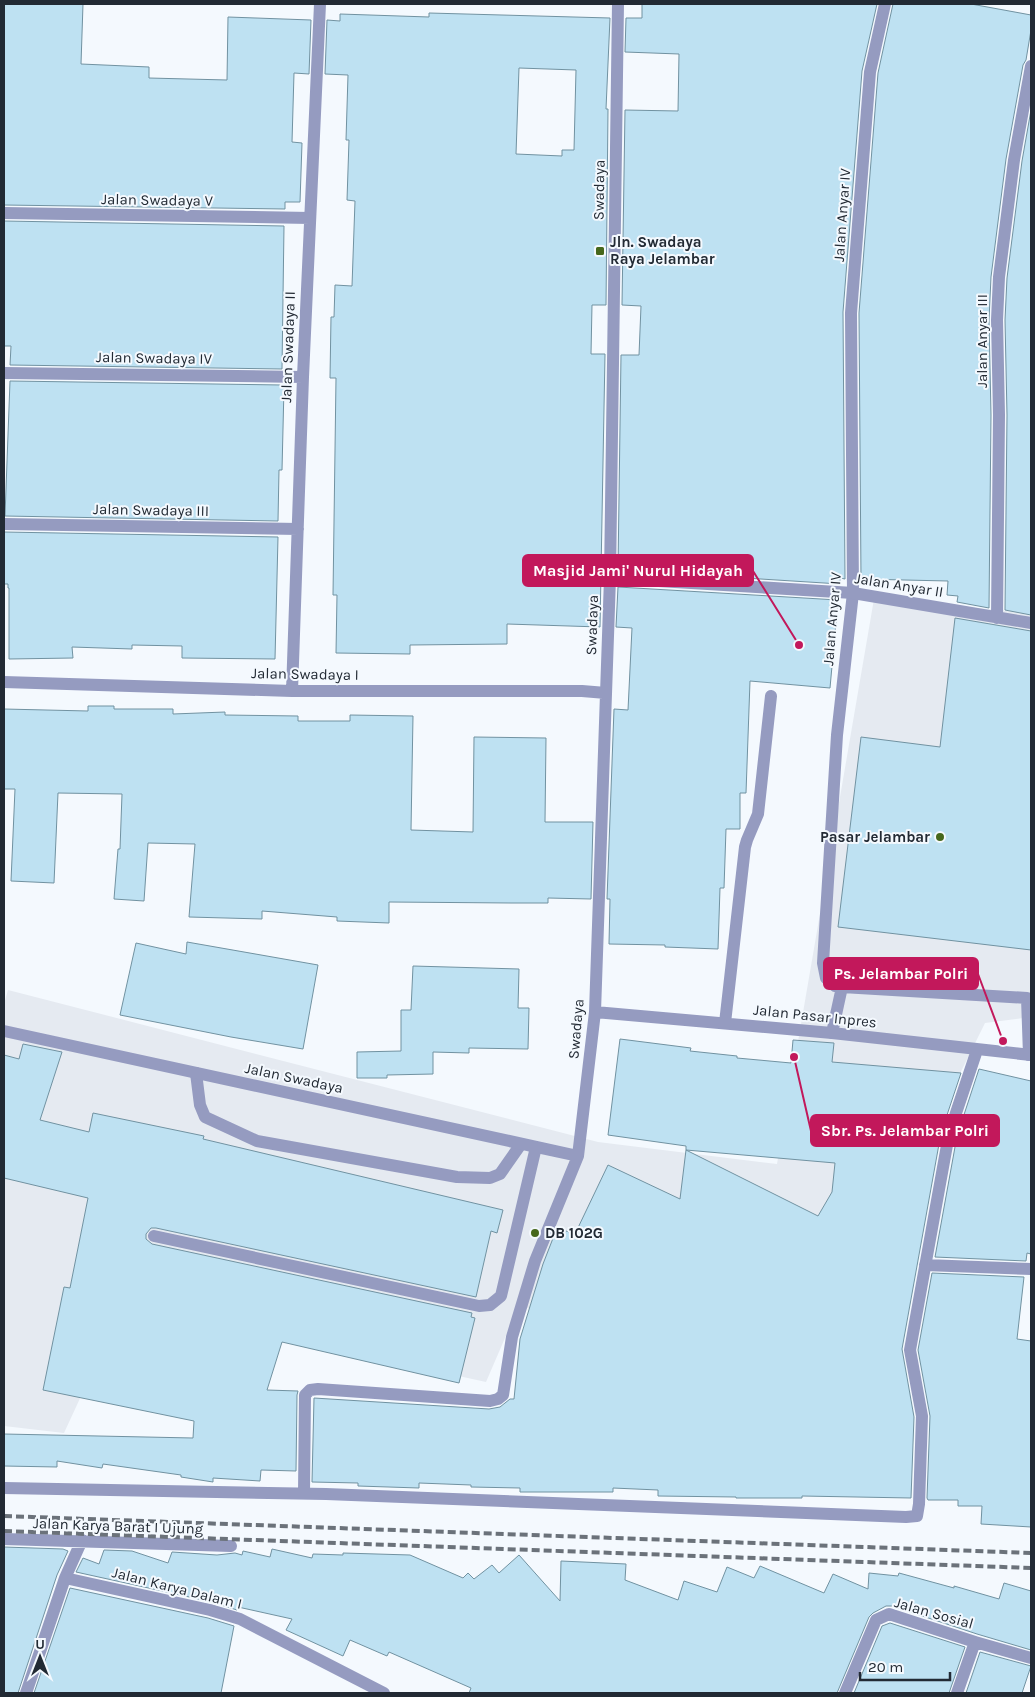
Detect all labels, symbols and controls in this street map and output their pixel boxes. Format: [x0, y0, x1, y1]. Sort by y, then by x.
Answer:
street label: Swadaya [589, 160, 609, 220]
street label: Jalan Anyar IV [830, 167, 854, 262]
street label: Jalan Swadaya V [101, 190, 214, 210]
place label: Jln. Swadaya Raya Jelambar [610, 233, 715, 268]
marker: Jln. Swadaya Raya Jelambar [594, 245, 606, 257]
street label: Jalan Swadaya II [277, 291, 299, 403]
street label: Jalan Anyar III [973, 294, 991, 388]
street label: Jalan Swadaya IV [96, 348, 213, 368]
street label: Jalan Swadaya III [93, 500, 209, 520]
callout: Masjid Jami' Nurul Hidayah [523, 555, 753, 586]
text: Masjid Jami' Nurul Hidayah [533, 561, 743, 580]
street label: Jalan Anyar II [853, 569, 945, 601]
street label: Jalan Anyar IV [819, 571, 845, 667]
street label: Swadaya [582, 594, 602, 656]
street label: Jalan Swadaya I [251, 664, 359, 684]
place label: Pasar Jelambar [820, 828, 930, 846]
marker: Pasar Jelambar [934, 831, 946, 843]
callout: Ps. Jelambar Polri [824, 958, 978, 989]
text: Ps. Jelambar Polri [834, 964, 968, 983]
street label: Swadaya [564, 998, 588, 1060]
street label: Jalan Pasar Inpres [752, 1001, 878, 1031]
street label: Jalan Swadaya [243, 1059, 345, 1097]
callout: Sbr. Ps. Jelambar Polri [811, 1115, 999, 1146]
text: Sbr. Ps. Jelambar Polri [821, 1121, 989, 1140]
place label: DB 102G [545, 1224, 603, 1242]
marker: DB 102G [529, 1227, 541, 1239]
street label: Jalan Karya Barat I Ujung [33, 1514, 204, 1538]
street label: Jalan Karya Dalam I [110, 1563, 244, 1613]
street label: Jalan Sosial [892, 1593, 976, 1633]
north arrow [15, 1632, 65, 1682]
text: U [35, 1636, 45, 1653]
scale bar [860, 1650, 950, 1682]
text: 20 m [868, 1658, 903, 1676]

